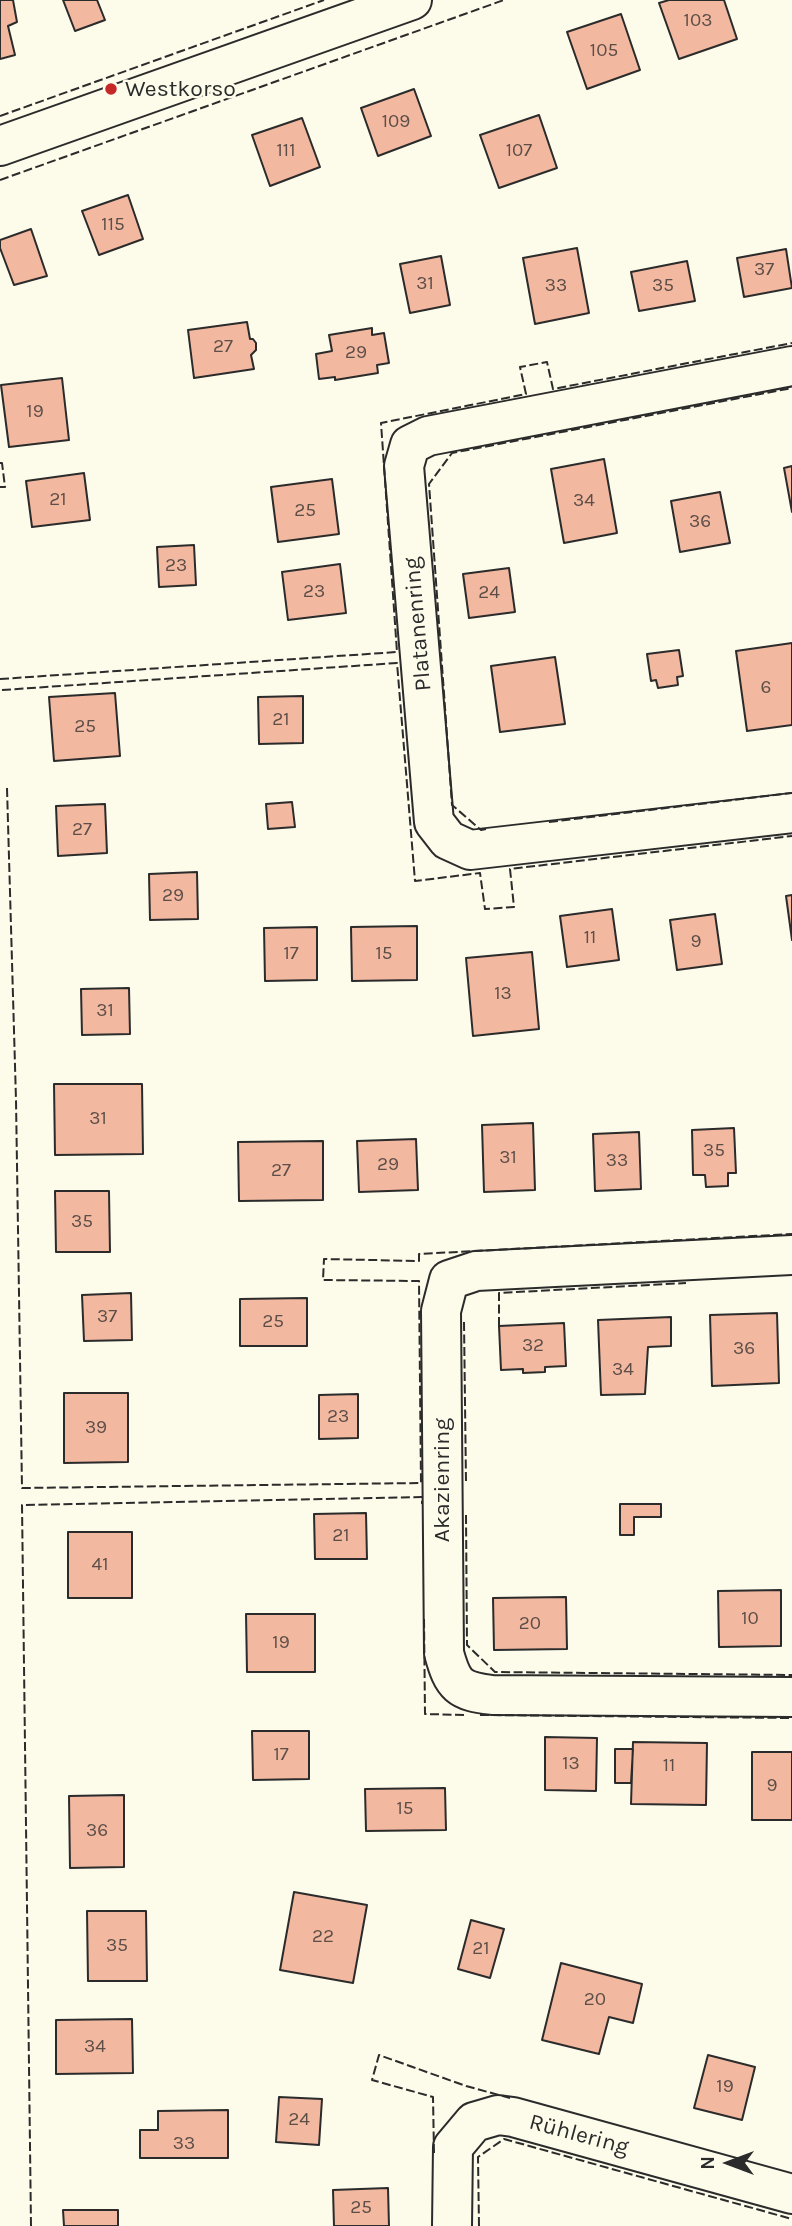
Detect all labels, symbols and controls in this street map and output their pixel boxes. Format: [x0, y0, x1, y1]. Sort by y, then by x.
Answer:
house number: 103 [684, 10, 712, 32]
house number: 105 [590, 40, 618, 62]
place label: Westkorso [125, 75, 236, 103]
marker: Westkorso [103, 81, 119, 97]
house number: 109 [382, 111, 410, 133]
house number: 111 [277, 140, 295, 162]
house number: 107 [506, 140, 532, 162]
house number: 115 [101, 214, 125, 236]
house number: 37 [754, 259, 774, 281]
house number: 31 [416, 273, 434, 295]
house number: 33 [545, 275, 567, 297]
house number: 35 [652, 275, 674, 297]
house number: 27 [213, 336, 233, 358]
house number: 29 [345, 342, 367, 364]
house number: 19 [26, 401, 44, 423]
house number: 21 [49, 489, 67, 511]
house number: 34 [573, 490, 595, 512]
house number: 25 [294, 500, 316, 522]
house number: 36 [689, 511, 711, 533]
house number: 23 [165, 555, 187, 577]
street label: Platanenring [398, 556, 438, 692]
house number: 23 [303, 581, 325, 603]
house number: 24 [478, 582, 500, 604]
house number: 6 [761, 677, 771, 699]
house number: 21 [272, 709, 290, 731]
house number: 25 [74, 716, 96, 738]
house number: 27 [72, 819, 92, 841]
house number: 29 [162, 885, 184, 907]
house number: 11 [584, 927, 596, 949]
house number: 9 [690, 931, 702, 953]
house number: 17 [283, 943, 299, 965]
house number: 15 [375, 943, 393, 965]
house number: 13 [494, 983, 512, 1005]
house number: 31 [96, 1000, 114, 1022]
house number: 31 [89, 1108, 107, 1130]
house number: 35 [703, 1140, 725, 1162]
house number: 31 [499, 1147, 517, 1169]
house number: 33 [606, 1150, 628, 1172]
house number: 29 [377, 1154, 399, 1176]
house number: 27 [271, 1160, 291, 1182]
house number: 35 [71, 1211, 93, 1233]
house number: 37 [97, 1306, 117, 1328]
house number: 25 [262, 1311, 284, 1333]
house number: 32 [522, 1335, 544, 1357]
house number: 36 [733, 1338, 755, 1360]
house number: 34 [612, 1359, 634, 1381]
house number: 23 [327, 1406, 349, 1428]
house number: 39 [85, 1417, 107, 1439]
street label: Akazienring [428, 1418, 456, 1542]
house number: 21 [332, 1525, 350, 1547]
house number: 41 [92, 1554, 108, 1576]
house number: 10 [741, 1608, 759, 1630]
house number: 20 [519, 1613, 541, 1635]
house number: 19 [272, 1632, 290, 1654]
house number: 17 [273, 1744, 289, 1766]
house number: 13 [562, 1753, 580, 1775]
house number: 11 [663, 1755, 675, 1777]
house number: 9 [766, 1775, 778, 1797]
house number: 15 [396, 1798, 414, 1820]
house number: 36 [86, 1820, 108, 1842]
house number: 22 [312, 1926, 334, 1948]
house number: 35 [106, 1935, 128, 1957]
house number: 21 [472, 1938, 490, 1960]
house number: 20 [584, 1989, 606, 2011]
house number: 34 [84, 2036, 106, 2058]
house number: 19 [716, 2076, 734, 2098]
street label: Rühlering [526, 2108, 632, 2162]
house number: 24 [288, 2109, 310, 2131]
north arrow [694, 2128, 764, 2198]
house number: 33 [173, 2133, 195, 2155]
text: N [697, 2156, 719, 2170]
house number: 25 [350, 2197, 372, 2219]

